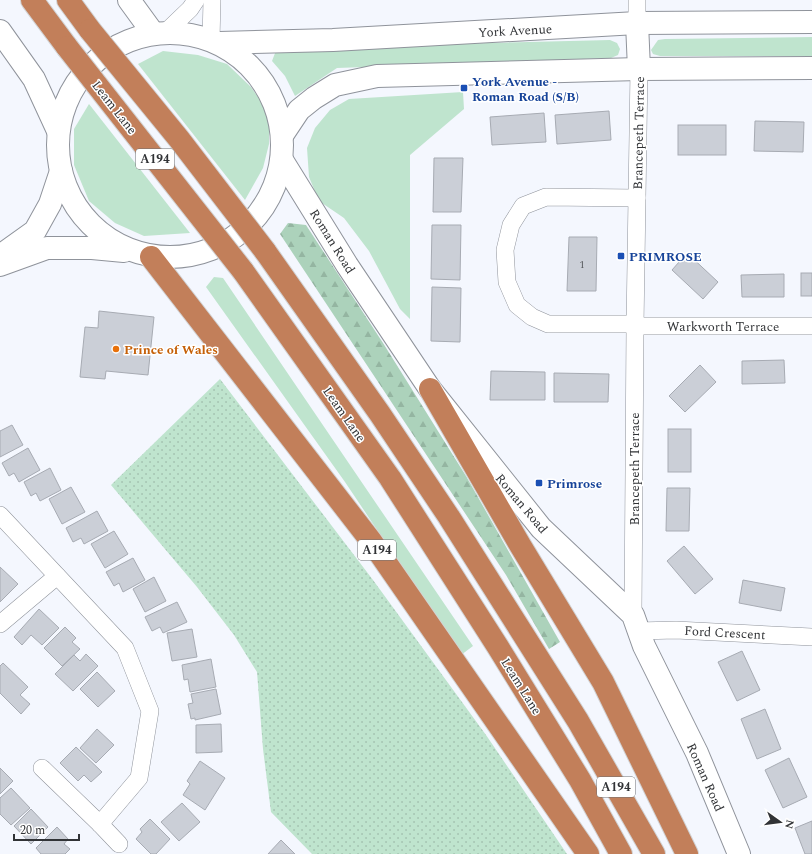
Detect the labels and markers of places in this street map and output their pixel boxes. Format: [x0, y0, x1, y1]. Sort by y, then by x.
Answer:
place label: York Avenue - Roman Road (S/B) [472, 72, 579, 107]
marker: York Avenue - Roman Road (S/B) [459, 83, 469, 93]
place label: PRIMROSE [629, 247, 702, 267]
marker: PRIMROSE [616, 251, 626, 261]
place label: Prince of Wales [124, 340, 218, 360]
marker: Prince of Wales [111, 344, 121, 354]
place label: Primrose [547, 474, 602, 494]
marker: Primrose [534, 478, 544, 488]

